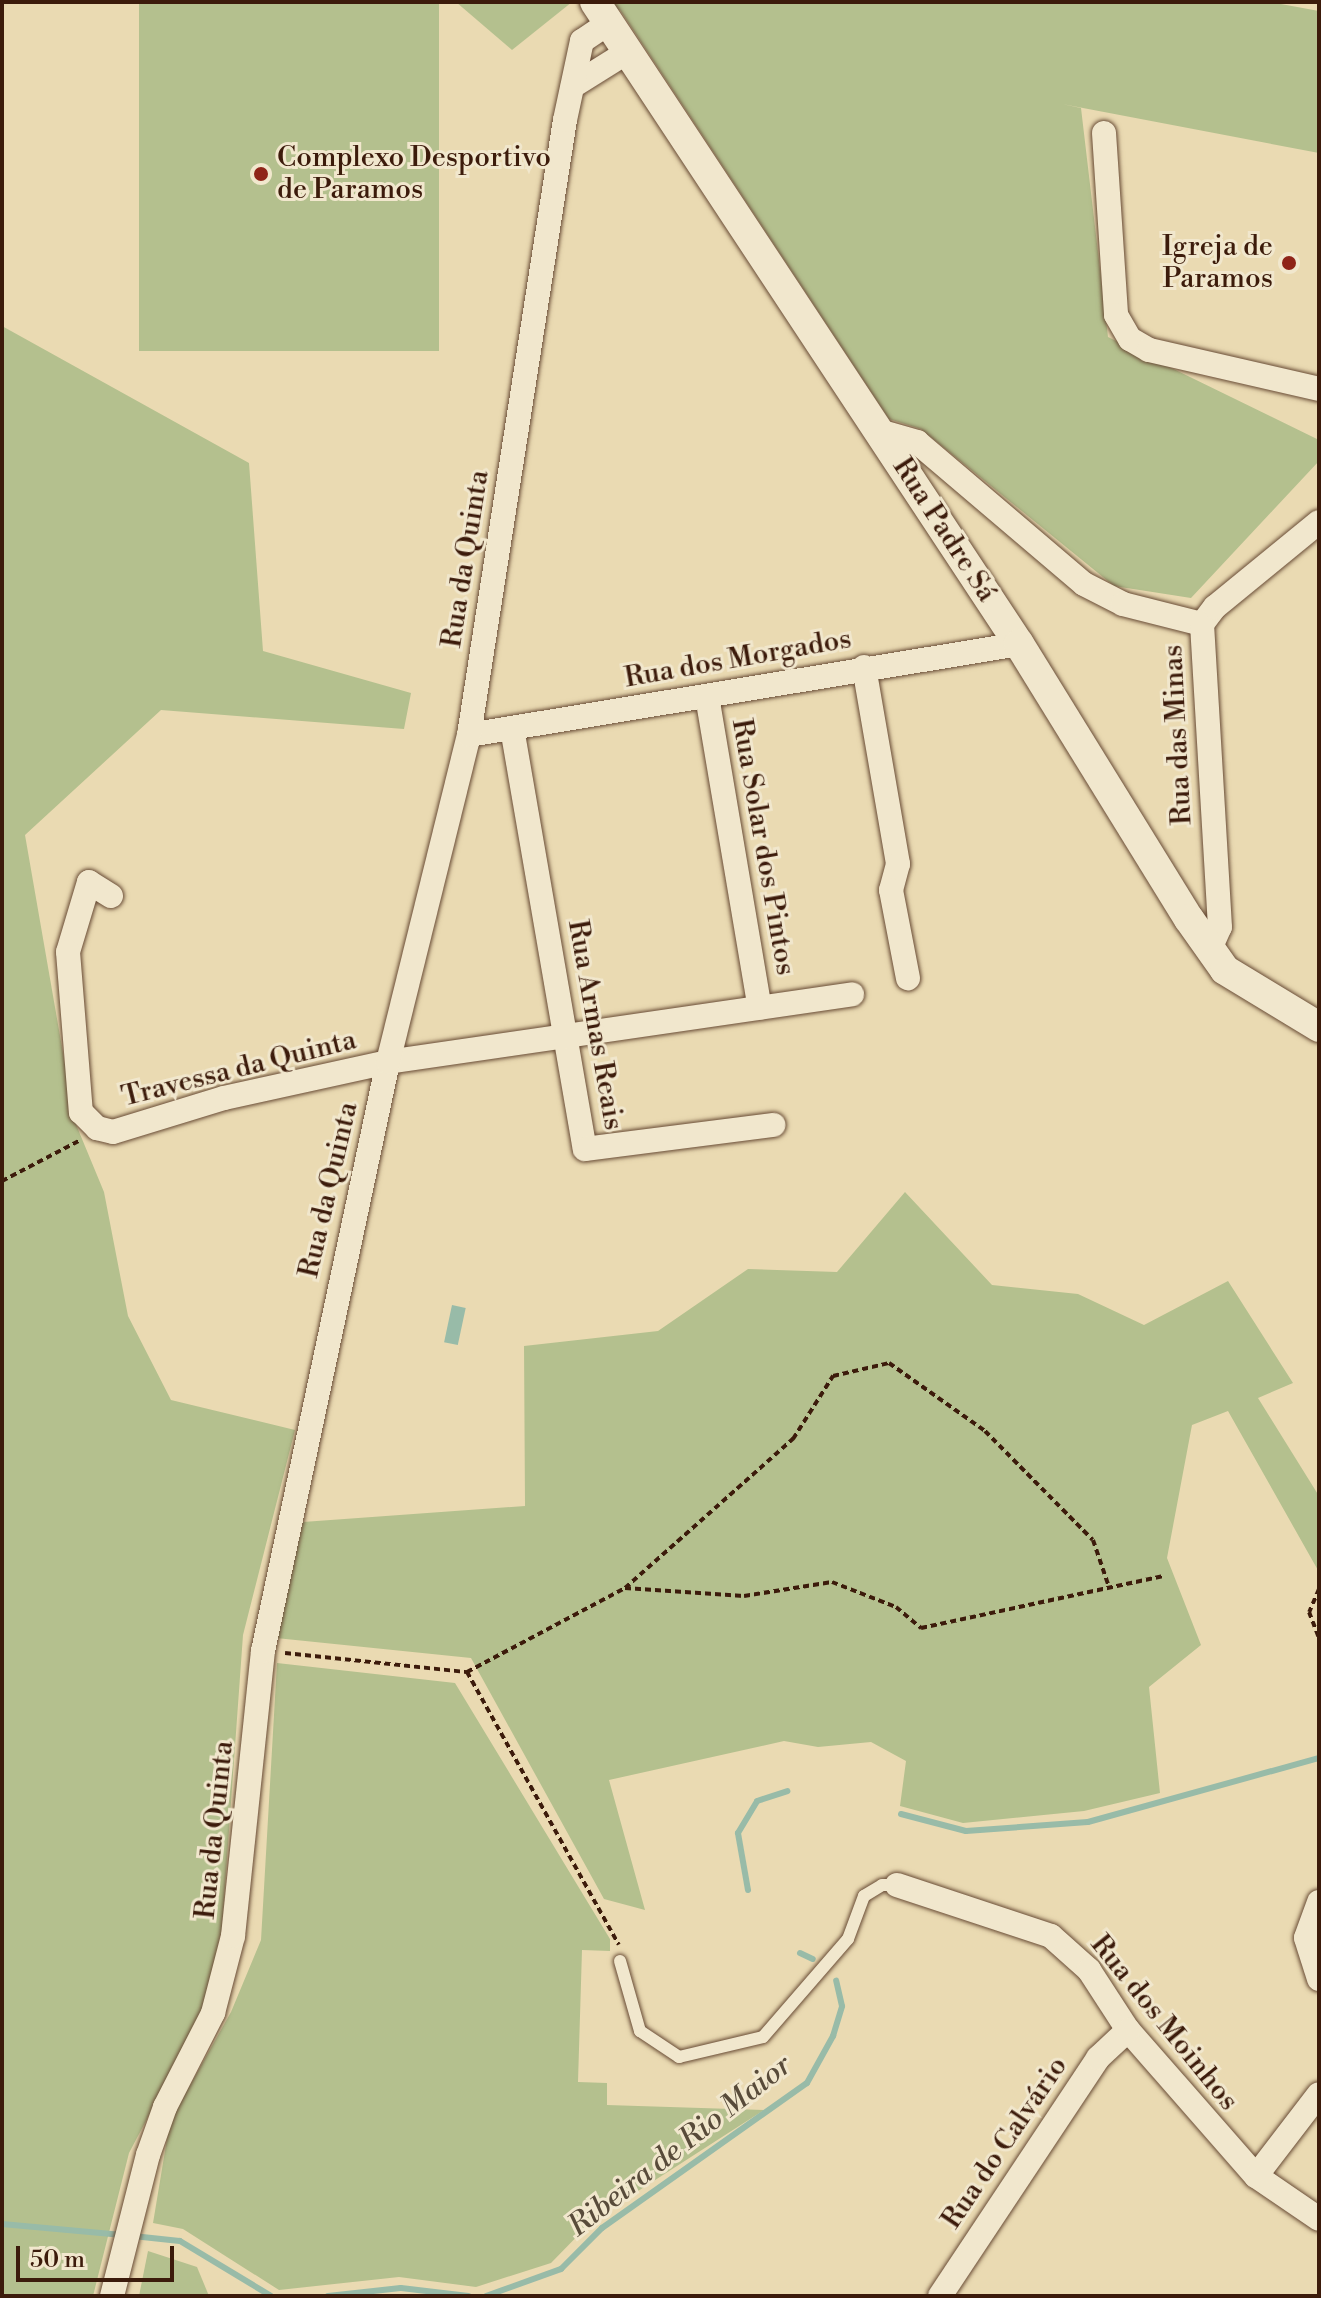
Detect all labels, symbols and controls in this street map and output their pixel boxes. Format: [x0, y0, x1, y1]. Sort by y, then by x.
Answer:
place label: Complexo Desportivo de Paramos [277, 141, 551, 207]
marker: Complexo Desportivo de Paramos [252, 165, 270, 183]
place label: Igreja de Paramos [1162, 230, 1273, 296]
marker: Igreja de Paramos [1280, 254, 1298, 272]
street label: Rua Padre Sá [885, 452, 1003, 608]
street label: Rua da Quinta [435, 468, 497, 650]
street label: Rua dos Morgados [622, 622, 854, 696]
street label: Rua das Minas [1157, 644, 1199, 826]
street label: Rua Solar dos Pintos [724, 716, 802, 978]
street label: Rua Armas Reais [560, 917, 630, 1133]
street label: Travessa da Quinta [118, 1024, 360, 1114]
street label: Rua da Quinta [292, 1099, 366, 1281]
street label: Rua da Quinta [189, 1739, 241, 1921]
street label: Rua dos Moinhos [1083, 1928, 1245, 2118]
water label: Ribeira de Rio Maior [561, 2047, 799, 2245]
street label: Rua do Calvário [935, 2051, 1075, 2235]
scale bar [20, 2230, 178, 2280]
text: 50 m [30, 2245, 85, 2275]

